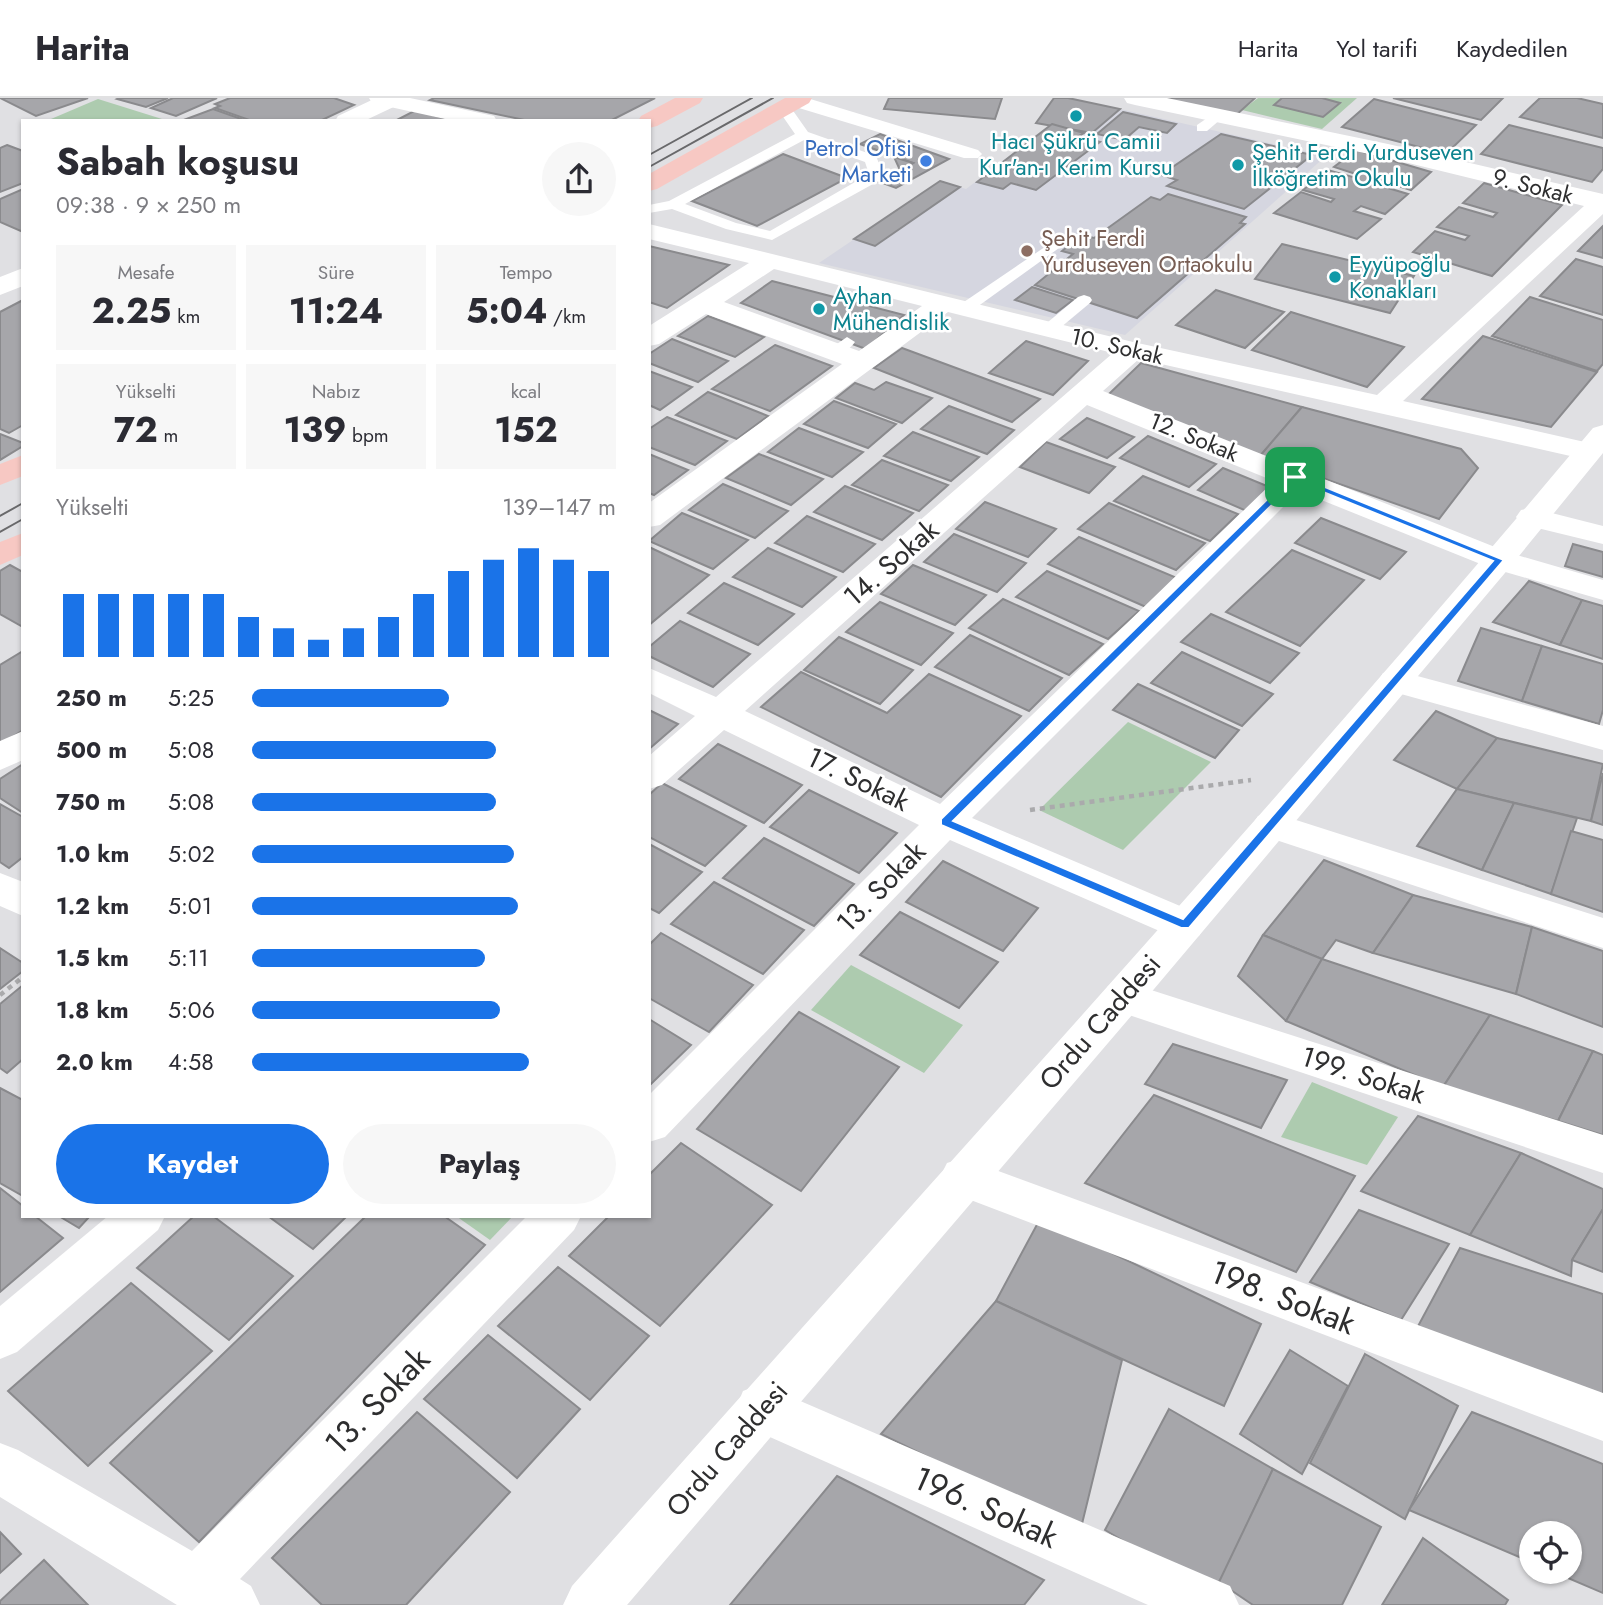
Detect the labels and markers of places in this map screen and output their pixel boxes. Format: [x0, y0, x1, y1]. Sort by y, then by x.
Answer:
marker: Hacı Şükrü Camii Kur'an-ı Kerim Kursu [1068, 108, 1084, 124]
place label: Hacı Şükrü Camii Kur'an-ı Kerim Kursu [979, 124, 1173, 184]
place label: Petrol Ofisi Marketi [804, 131, 912, 191]
place label: Şehit Ferdi Yurduseven İlköğretim Okulu [1252, 135, 1474, 195]
marker: Petrol Ofisi Marketi [918, 153, 934, 169]
marker: Şehit Ferdi Yurduseven İlköğretim Okulu [1230, 157, 1246, 173]
place label: Şehit Ferdi Yurduseven Ortaokulu [1041, 221, 1253, 281]
marker: Şehit Ferdi Yurduseven Ortaokulu [1019, 243, 1035, 259]
place label: Eyyüpoğlu Konakları [1349, 247, 1451, 307]
marker: Eyyüpoğlu Konakları [1327, 269, 1343, 285]
place label: Ayhan Mühendislik [833, 279, 950, 339]
marker: Ayhan Mühendislik [811, 301, 827, 317]
pin [1265, 447, 1325, 507]

